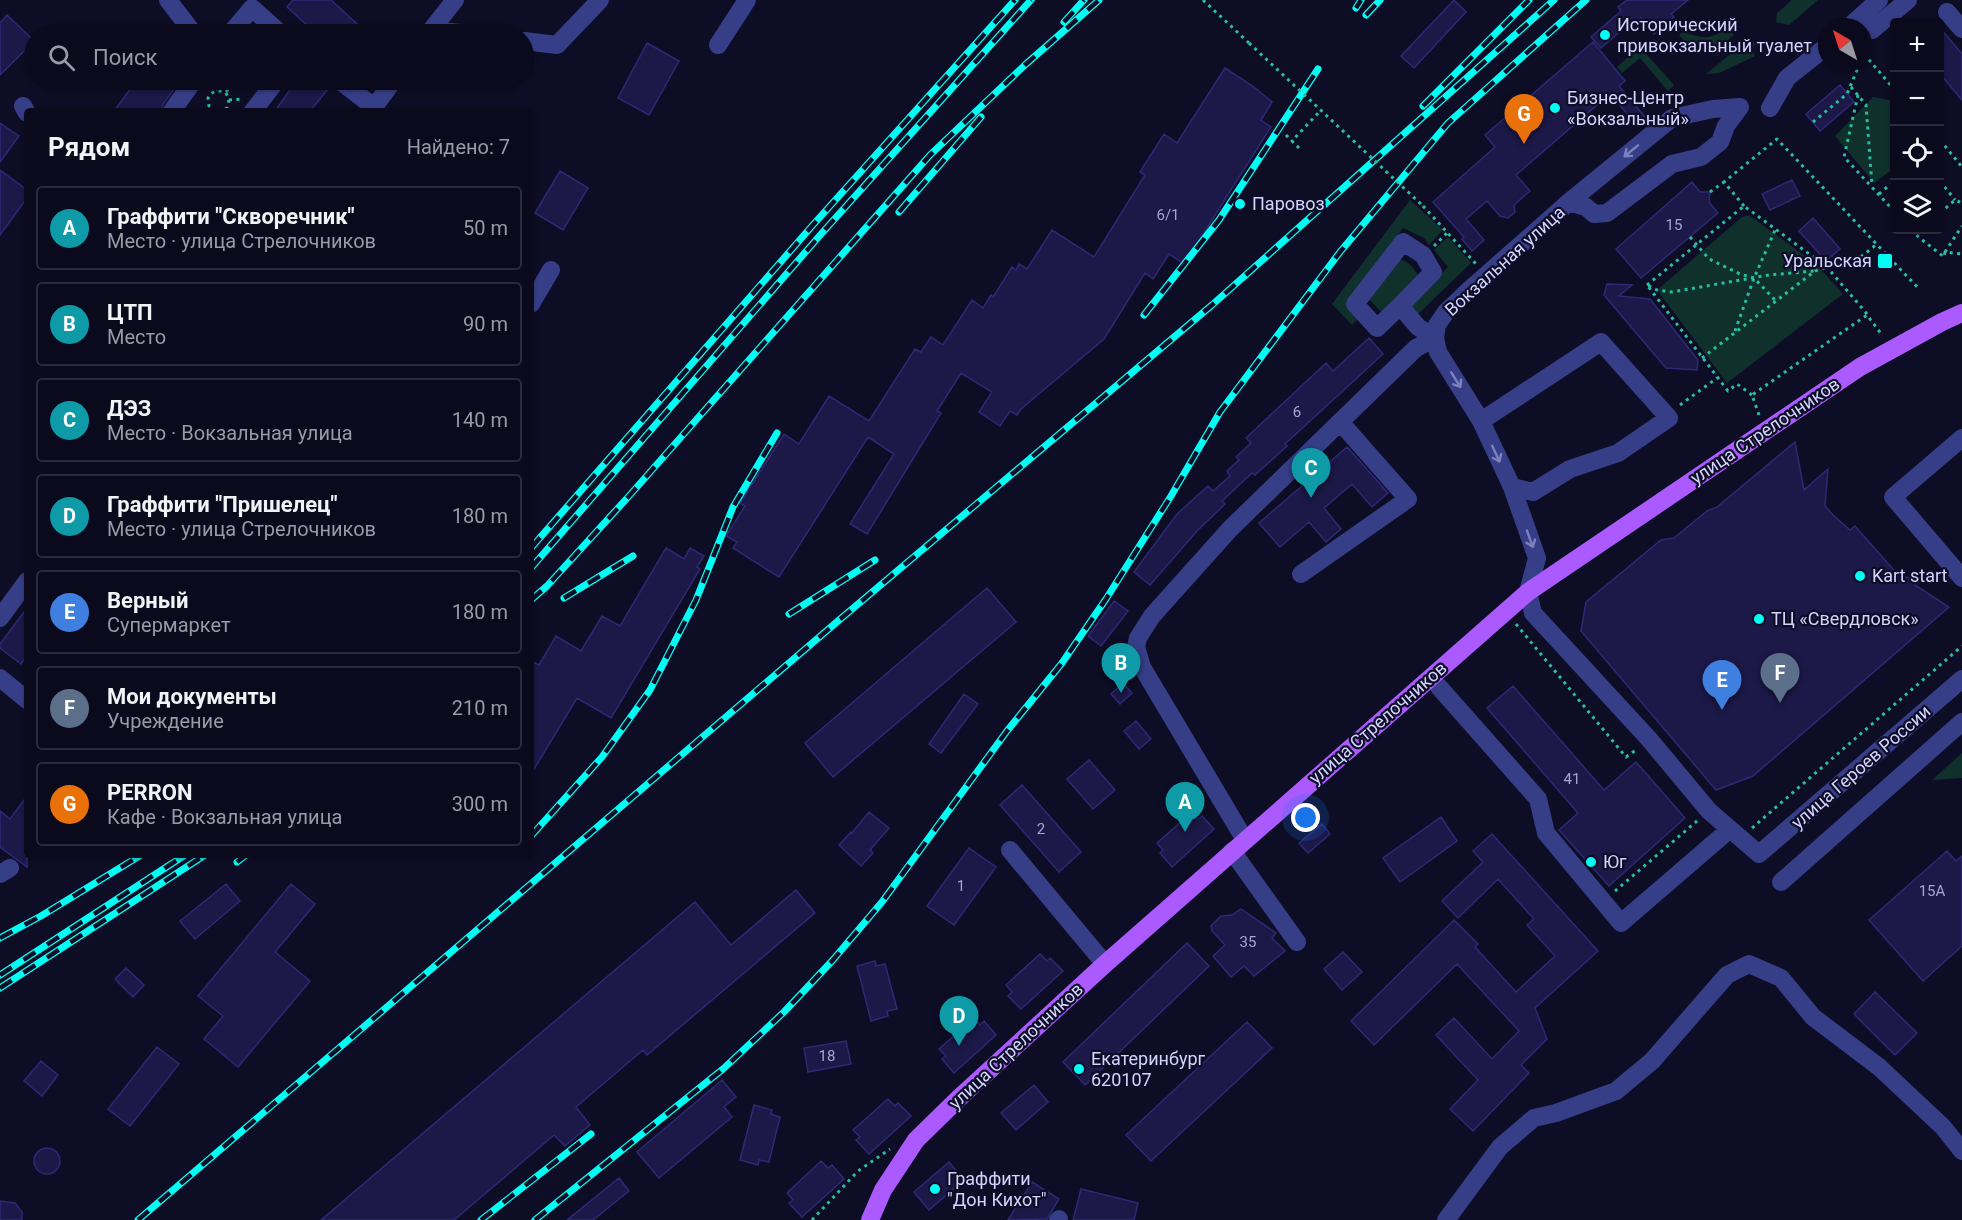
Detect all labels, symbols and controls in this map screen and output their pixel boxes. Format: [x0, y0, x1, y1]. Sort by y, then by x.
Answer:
place label: Исторический привокзальный туалет [1617, 14, 1812, 56]
north arrow [1818, 18, 1872, 72]
map controls [1890, 18, 1944, 234]
button: + [1890, 18, 1944, 72]
search box [24, 24, 534, 90]
marker: Исторический привокзальный туалет [1598, 28, 1612, 42]
icon: search [45, 41, 78, 74]
text: Поиск [93, 45, 157, 70]
button: − [1890, 72, 1944, 126]
place label: Бизнес-Центр «Вокзальный» [1567, 87, 1689, 129]
pin: G [1504, 94, 1544, 144]
marker: Бизнес-Центр «Вокзальный» [1548, 101, 1562, 115]
button: locate [1890, 126, 1944, 180]
text: Рядом [48, 132, 130, 162]
text: Найдено: 7 [407, 135, 510, 159]
one-way arrow [1623, 145, 1639, 158]
button: layers [1890, 180, 1944, 234]
place label: Паровоз [1252, 193, 1325, 214]
marker: Паровоз [1233, 197, 1247, 211]
street label: Вокзальная улица [1440, 201, 1569, 320]
text: Граффити "Скворечник" [107, 204, 355, 229]
house number: 6/1 [1156, 206, 1180, 224]
text: A [63, 216, 76, 240]
text: 50 m [463, 216, 508, 240]
house number: 15 [1666, 216, 1682, 234]
text: Место · улица Стрелочников [107, 229, 376, 253]
place label: Уральская [1783, 250, 1872, 271]
marker: Уральская [1876, 252, 1894, 270]
text: ЦТП [107, 300, 153, 325]
text: B [63, 312, 76, 336]
text: 90 m [463, 312, 508, 336]
text: Место [107, 325, 166, 349]
one-way arrow [1450, 371, 1462, 388]
street label: улица Стрелочников [1686, 373, 1843, 488]
text: ДЭЗ [107, 396, 151, 421]
house number: 6 [1293, 403, 1301, 421]
text: C [63, 408, 76, 432]
text: 140 m [452, 408, 508, 432]
text: Место · Вокзальная улица [107, 421, 353, 445]
one-way arrow [1491, 445, 1503, 463]
pin: C [1292, 448, 1330, 498]
text: Граффити "Пришелец" [107, 492, 337, 517]
text: D [63, 504, 76, 528]
text: 180 m [452, 504, 508, 528]
text: Место · улица Стрелочников [107, 517, 376, 541]
one-way arrow [1526, 529, 1537, 548]
place label: Kart start [1872, 565, 1947, 586]
marker: Kart start [1853, 569, 1867, 583]
text: Верный [107, 588, 188, 613]
text: E [64, 600, 75, 624]
text: 180 m [452, 600, 508, 624]
place label: ТЦ «Свердловск» [1771, 608, 1919, 629]
marker: ТЦ «Свердловск» [1752, 612, 1766, 626]
text: Супермаркет [107, 613, 231, 637]
pin: B [1102, 644, 1140, 693]
pin: F [1760, 654, 1800, 703]
street label: улица Стрелочников [1305, 657, 1451, 788]
pin: E [1702, 660, 1742, 710]
text: Мои документы [107, 684, 277, 709]
text: F [64, 696, 75, 720]
text: 210 m [452, 696, 508, 720]
street label: улица Героев России [1787, 700, 1935, 833]
text: Учреждение [107, 709, 224, 733]
house number: 41 [1564, 770, 1580, 788]
text: PERRON [107, 780, 192, 805]
pin: A [1166, 782, 1204, 832]
text: G [63, 792, 76, 816]
text: 300 m [452, 792, 508, 816]
your location [1291, 803, 1320, 832]
text: Кафе · Вокзальная улица [107, 805, 342, 829]
house number: 2 [1037, 820, 1045, 838]
place label: Юг [1603, 851, 1627, 872]
marker: Юг [1584, 855, 1598, 869]
house number: 1 [957, 877, 965, 895]
house number: 15А [1919, 882, 1946, 900]
house number: 35 [1240, 933, 1256, 951]
street label: улица Стрелочников [944, 978, 1087, 1113]
pin: D [940, 996, 978, 1046]
house number: 18 [819, 1047, 835, 1065]
place label: Екатеринбург 620107 [1091, 1048, 1206, 1090]
marker: Екатеринбург 620107 [1072, 1062, 1086, 1076]
place label: Граффити "Дон Кихот" [947, 1168, 1047, 1210]
marker: Граффити "Дон Кихот" [928, 1182, 942, 1196]

